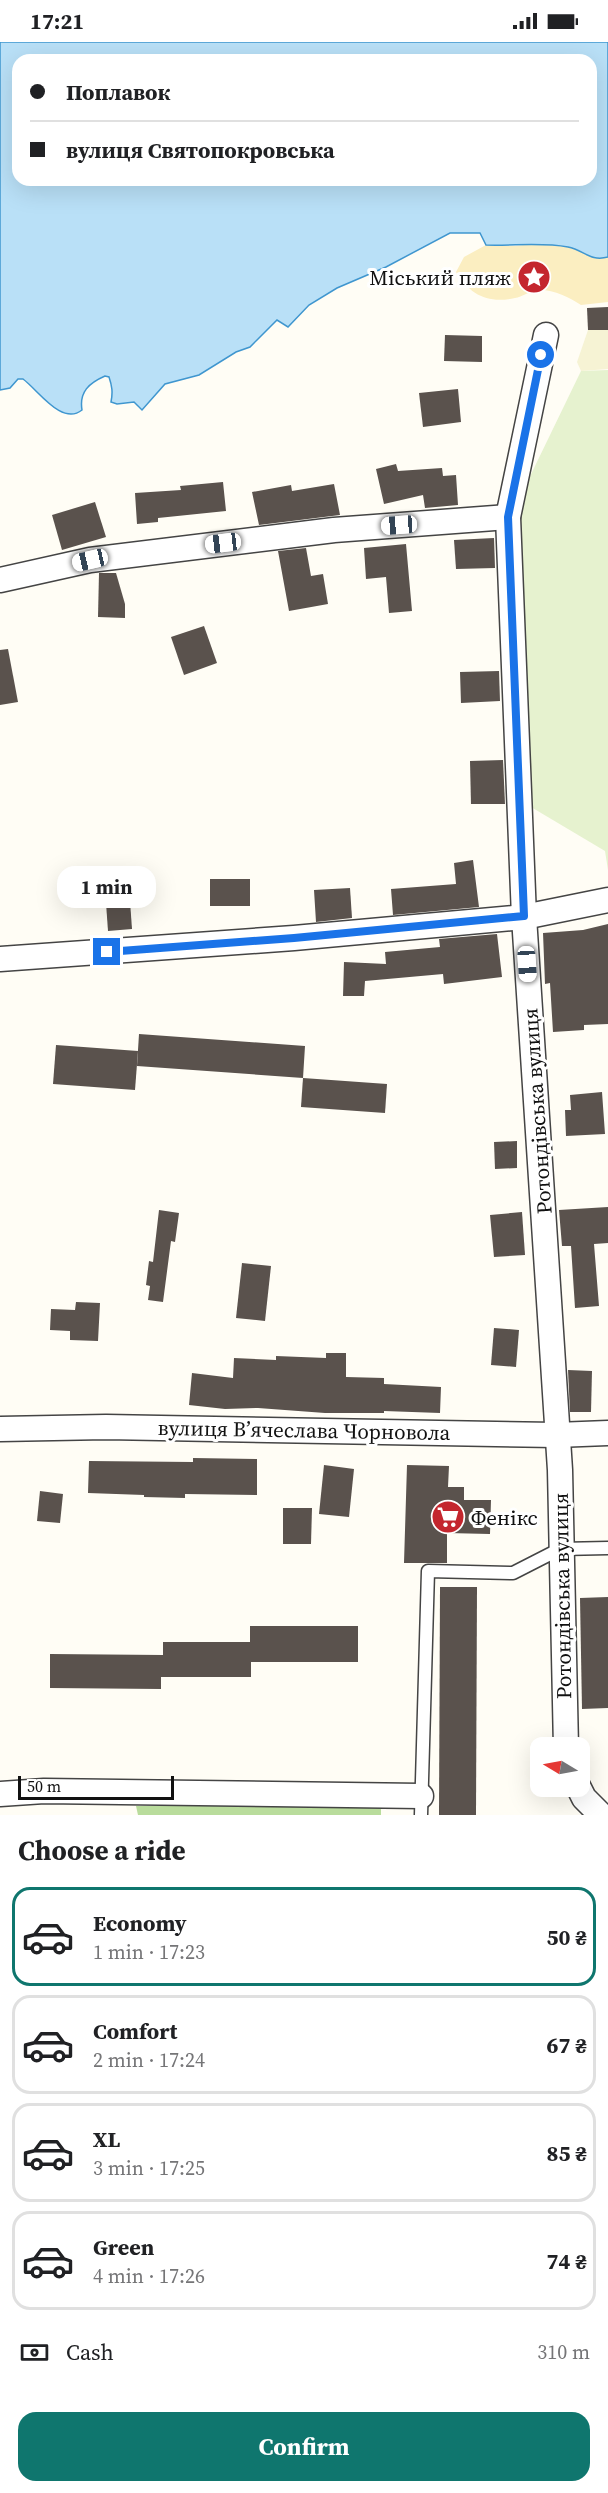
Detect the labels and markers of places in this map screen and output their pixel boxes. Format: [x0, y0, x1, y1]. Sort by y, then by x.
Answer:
place icon: Міський пляж [516, 259, 552, 295]
place label: Міський пляж [369, 263, 511, 292]
supermarket icon: Фенікс [430, 1499, 466, 1535]
place label: Фенікс [471, 1503, 538, 1532]

